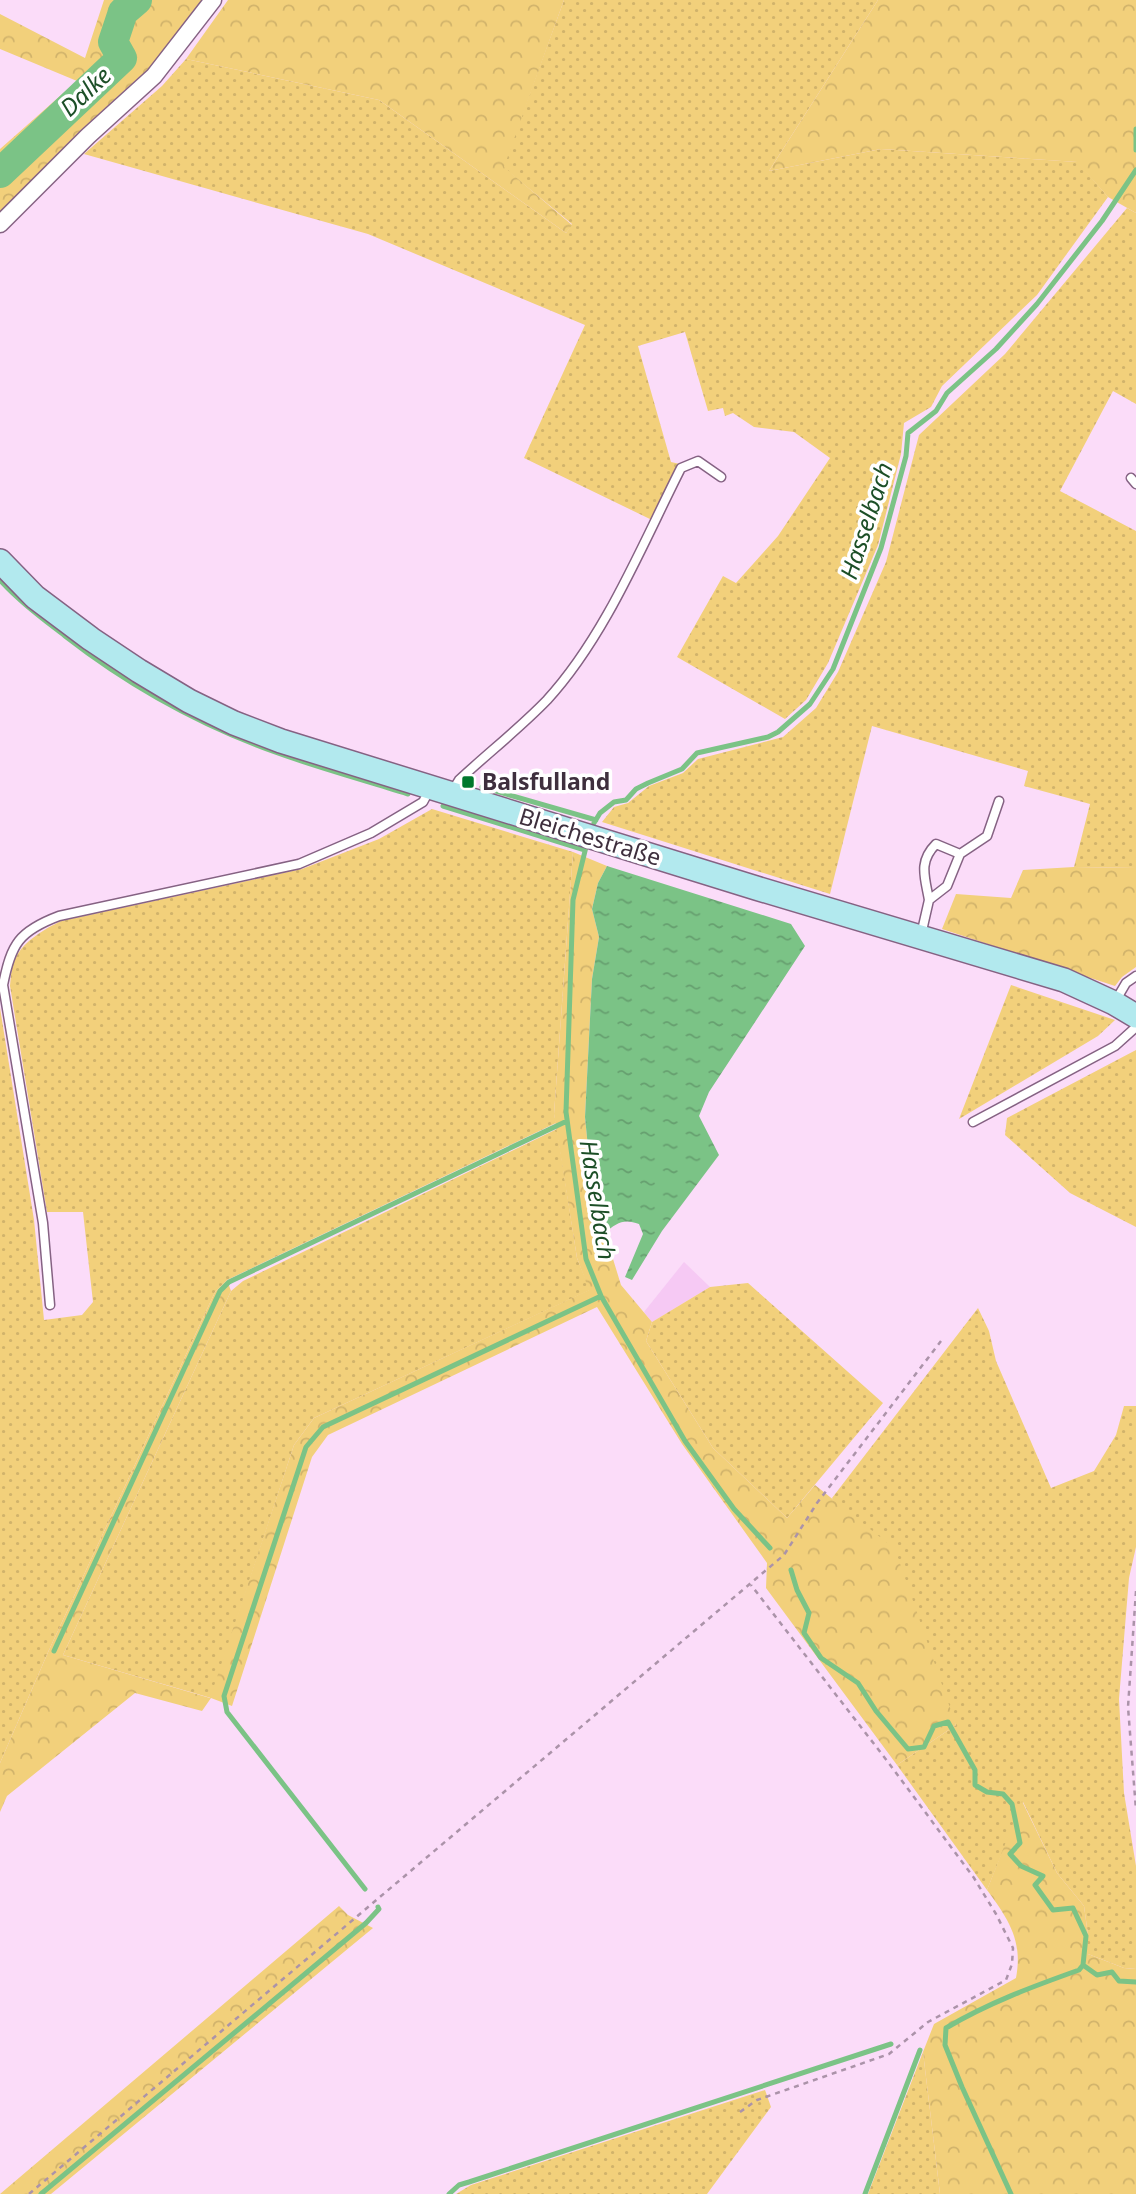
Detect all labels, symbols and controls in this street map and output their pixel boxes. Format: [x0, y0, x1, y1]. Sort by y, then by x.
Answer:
water label: Dalke [52, 59, 118, 123]
water label: Hasselbach [831, 458, 900, 583]
place label: Balsfulland [482, 765, 610, 797]
marker: Balsfulland [460, 774, 476, 790]
street label: Bleichestraße [515, 799, 665, 873]
water label: Hasselbach [573, 1137, 624, 1262]

